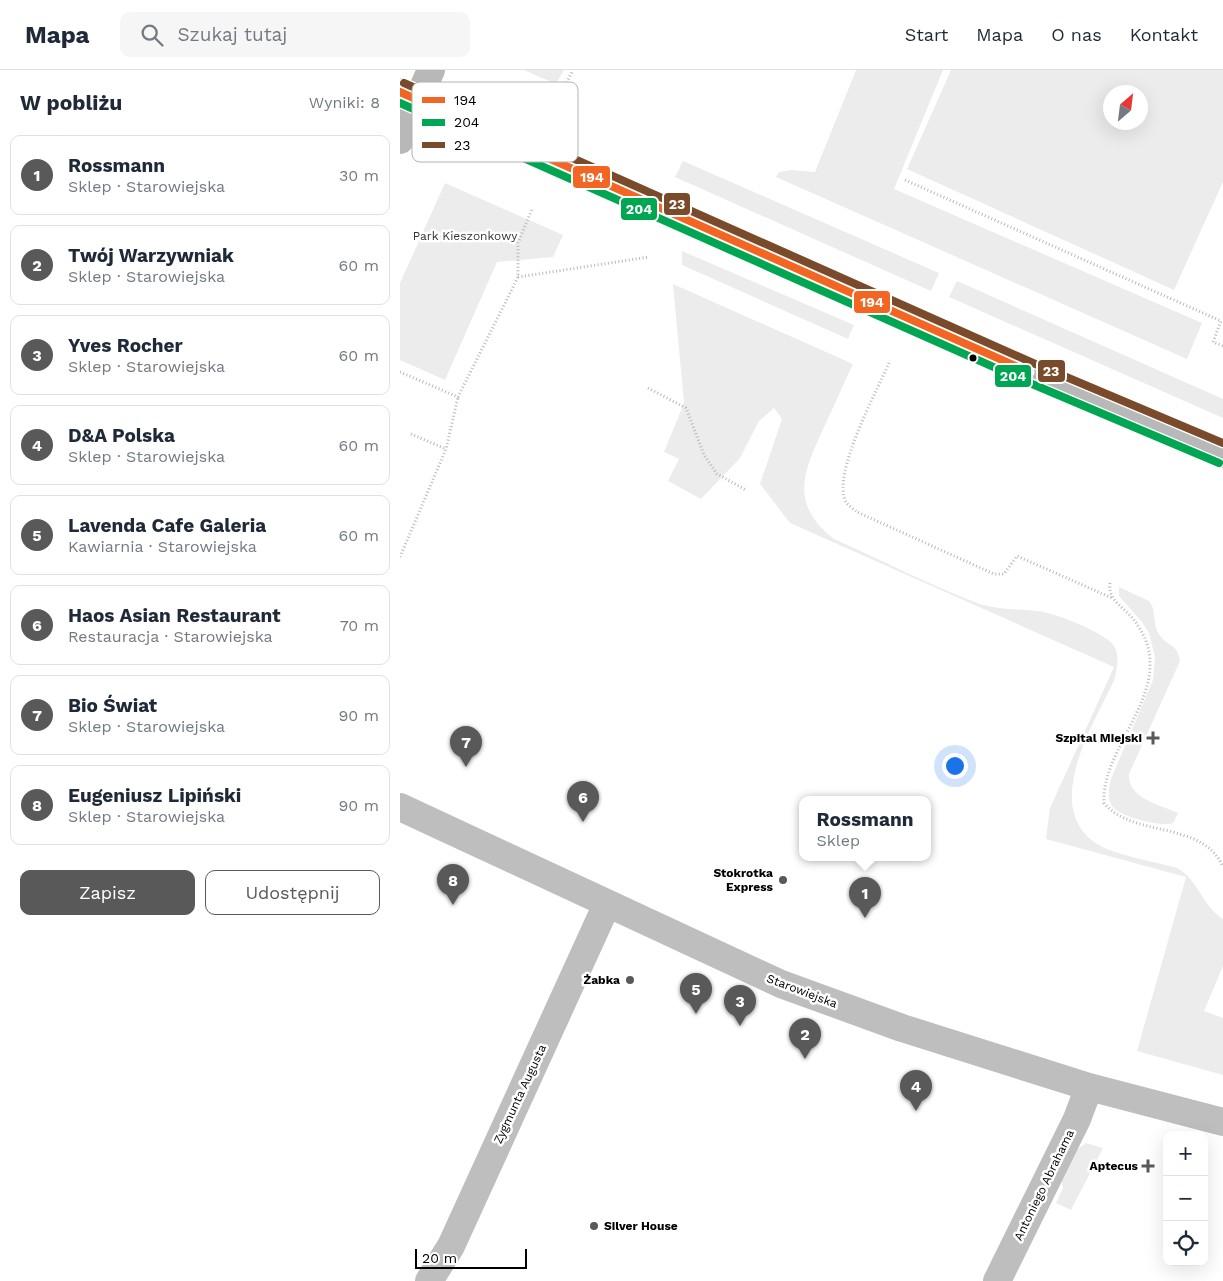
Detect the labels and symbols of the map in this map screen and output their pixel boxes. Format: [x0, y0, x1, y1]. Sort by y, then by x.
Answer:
legend [412, 82, 578, 162]
north arrow [1103, 85, 1148, 130]
text: 194 [454, 92, 477, 108]
text: 204 [454, 114, 479, 130]
text: 23 [454, 137, 470, 153]
line badge: 194 [572, 165, 611, 189]
text: 194 [580, 169, 604, 185]
line badge: 23 [663, 192, 691, 216]
text: 23 [669, 196, 685, 212]
line badge: 204 [620, 197, 658, 221]
text: 204 [626, 201, 652, 217]
park label: Park Kieszonkowy [413, 229, 518, 243]
line badge: 194 [853, 290, 891, 314]
text: 194 [860, 294, 884, 310]
unlabelled marker [968, 353, 978, 363]
line badge: 23 [1037, 359, 1066, 383]
text: 23 [1043, 363, 1059, 379]
line badge: 204 [994, 364, 1032, 388]
text: 204 [1000, 368, 1026, 384]
pin: 7 [450, 726, 482, 767]
place label: Szpital Miejski [1055, 731, 1142, 745]
marker: Szpital Miejski [1146, 731, 1160, 745]
your location [942, 753, 968, 779]
pin: 6 [567, 781, 599, 822]
pin: 8 [437, 864, 469, 905]
place label: Stokrotka Express [713, 866, 774, 894]
marker: Stokrotka Express [777, 874, 789, 886]
pin: 1 [849, 877, 881, 918]
street label: Starowiejska [765, 971, 839, 1011]
place label: Żabka [584, 973, 620, 987]
pin: 5 [680, 973, 712, 1014]
marker: Żabka [624, 974, 636, 986]
pin: 3 [724, 985, 756, 1026]
pin: 2 [789, 1018, 821, 1059]
street label: Zygmunta Augusta [491, 1042, 549, 1146]
pin: 4 [900, 1070, 932, 1111]
street label: Antoniego Abrahama [1011, 1127, 1077, 1243]
place label: Aptecus [1090, 1159, 1139, 1173]
marker: Aptecus [1142, 1160, 1154, 1172]
place label: Silver House [604, 1219, 678, 1233]
marker: Silver House [588, 1220, 600, 1232]
scale bar [415, 1246, 528, 1269]

